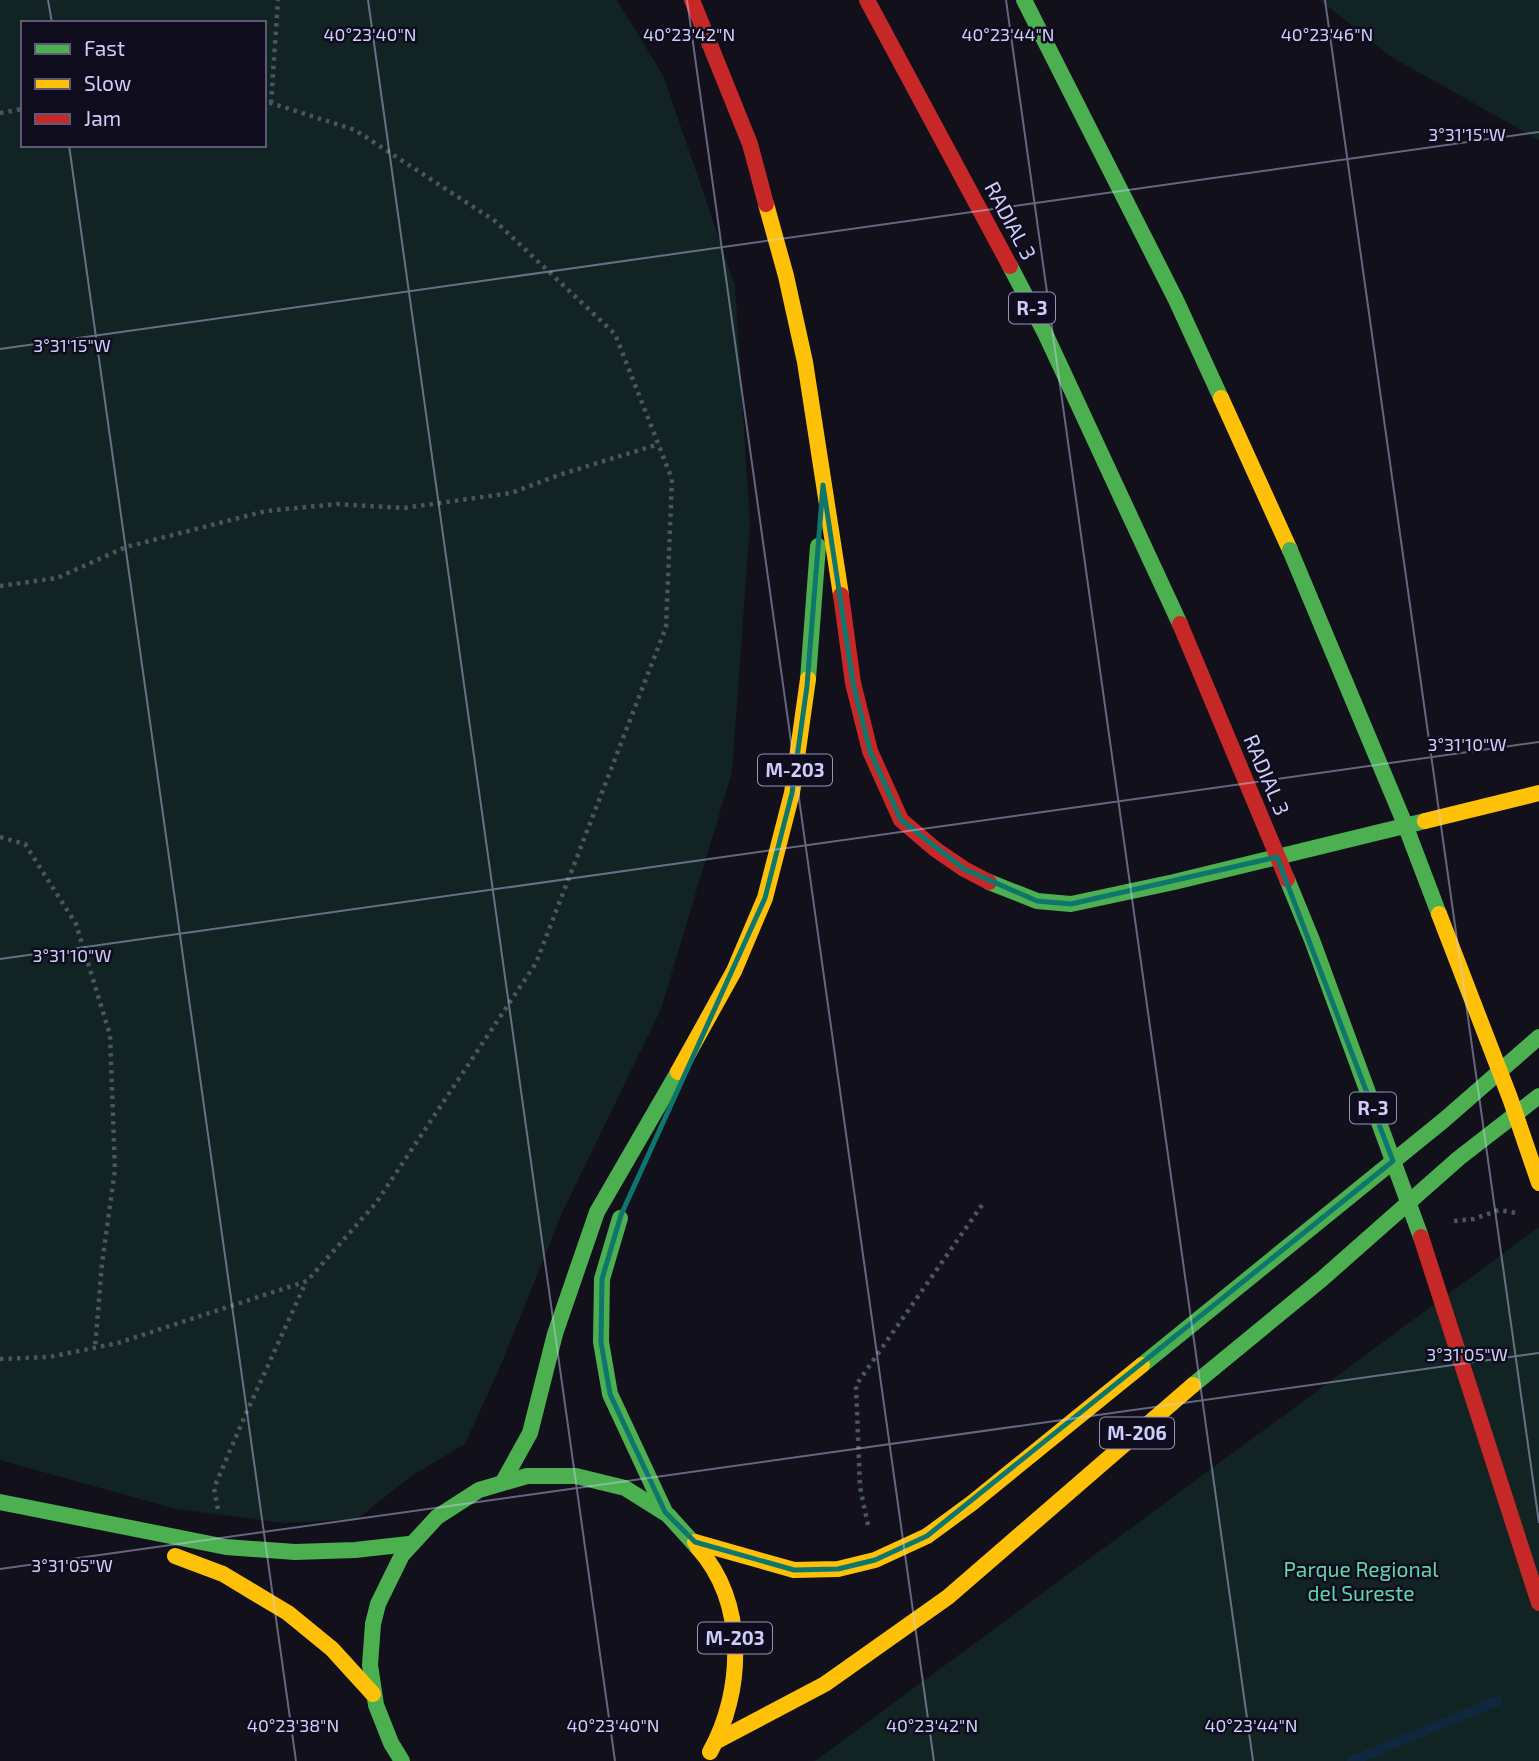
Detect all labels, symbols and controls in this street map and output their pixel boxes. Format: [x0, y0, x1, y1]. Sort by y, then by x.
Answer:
legend [21, 21, 266, 147]
text: 40°23'40"N [324, 23, 416, 45]
text: 40°23'42"N [643, 23, 735, 45]
text: 40°23'44"N [961, 23, 1055, 45]
text: 40°23'46"N [1281, 23, 1373, 45]
text: Fast [84, 35, 125, 60]
text: Slow [84, 70, 131, 95]
text: Jam [84, 105, 121, 130]
text: 3°31'15"W [1428, 123, 1506, 145]
street label: RADIAL 3 [980, 177, 1042, 264]
road number: R-3 [1009, 292, 1055, 324]
text: 3°31'15"W [33, 334, 111, 356]
street label: RADIAL 3 [1239, 730, 1296, 819]
text: 3°31'10"W [1428, 733, 1506, 755]
road number: M-203 [758, 754, 832, 786]
text: 3°31'10"W [33, 944, 111, 966]
road number: R-3 [1350, 1092, 1396, 1124]
text: 3°31'05"W [1426, 1343, 1508, 1365]
road number: M-206 [1100, 1418, 1174, 1448]
text: 3°31'05"W [31, 1554, 113, 1576]
park label: Parque Regional del Sureste [1284, 1556, 1439, 1605]
road number: M-203 [698, 1622, 772, 1654]
text: 40°23'38"N [247, 1714, 339, 1736]
text: 40°23'40"N [567, 1714, 659, 1736]
text: 40°23'42"N [886, 1714, 978, 1736]
text: 40°23'44"N [1204, 1714, 1298, 1736]

